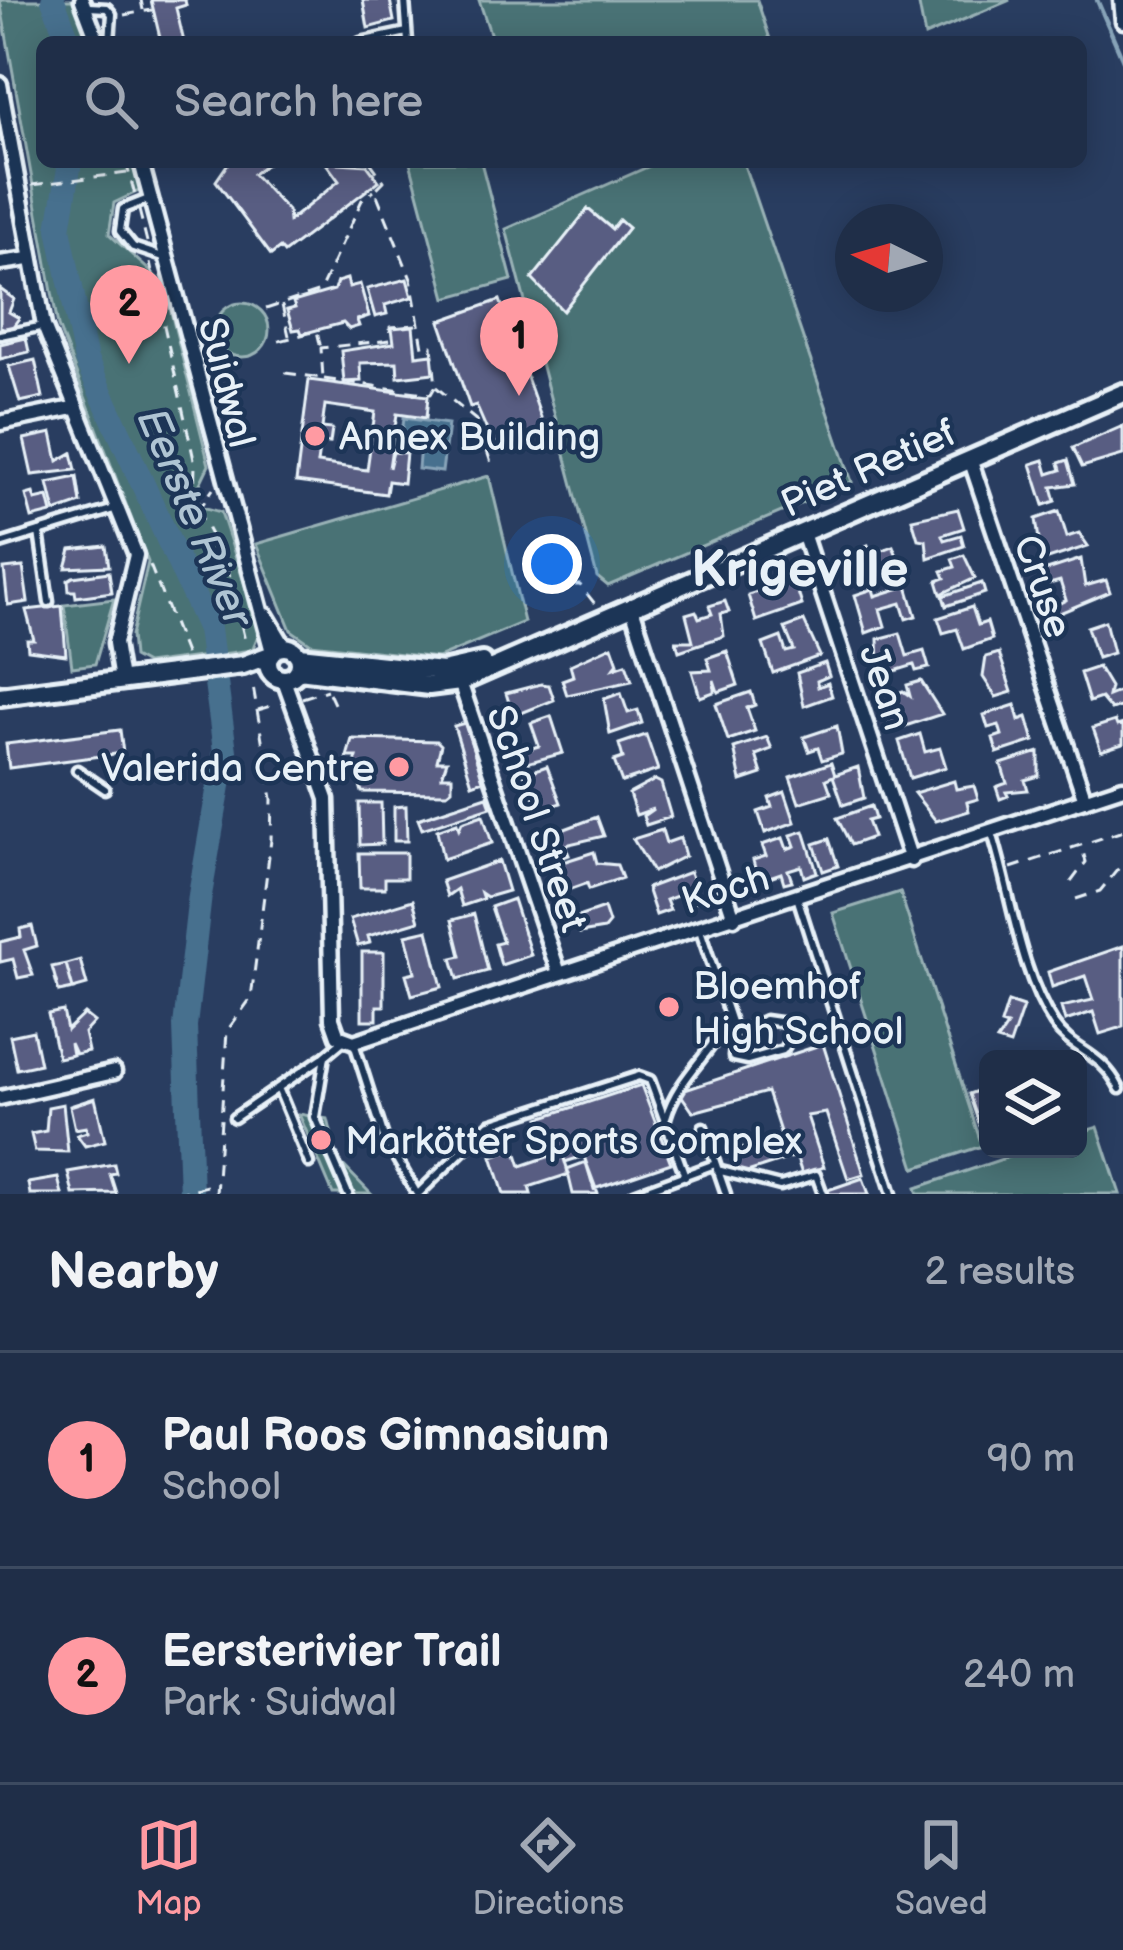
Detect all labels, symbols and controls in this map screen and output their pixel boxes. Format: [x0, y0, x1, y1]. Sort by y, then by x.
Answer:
search box [36, 36, 1087, 168]
icon: search [78, 69, 144, 135]
text: Search here [174, 75, 423, 130]
north arrow [835, 204, 943, 312]
pin: 2 [90, 265, 168, 364]
pin: 1 [480, 297, 558, 396]
street label: Suidwal [187, 313, 264, 452]
water label: Eerste River [125, 401, 264, 638]
street label: Piet Retief [774, 410, 964, 529]
place label: Annex Building [339, 415, 600, 462]
marker: Annex Building [302, 423, 328, 449]
street label: Cruse [1002, 529, 1081, 645]
your location [522, 534, 582, 594]
district label: Krigeville [691, 540, 909, 601]
street label: Jean [848, 639, 919, 736]
street label: School Street [475, 700, 596, 938]
place label: Valerida Centre [101, 746, 375, 793]
marker: Valerida Centre [386, 754, 412, 780]
street label: Koch [676, 855, 775, 926]
place label: Bloemhof High School [693, 964, 903, 1056]
marker: Bloemhof High School [656, 994, 682, 1020]
map controls [979, 1050, 1087, 1158]
button: layers [979, 1050, 1087, 1158]
place label: Markötter Sports Complex [345, 1119, 803, 1166]
marker: Markötter Sports Complex [308, 1127, 334, 1153]
text: Nearby [48, 1242, 219, 1303]
text: 2 results [924, 1249, 1075, 1296]
text: Paul Roos Gimnasium [162, 1409, 609, 1464]
text: 1 [79, 1436, 95, 1483]
text: 90 m [987, 1436, 1075, 1483]
text: School [162, 1464, 281, 1511]
text: Eersterivier Trail [162, 1625, 502, 1680]
text: 2 [75, 1652, 99, 1699]
text: 240 m [963, 1652, 1075, 1699]
text: Park · Suidwal [162, 1680, 397, 1727]
tab: Map [135, 1812, 202, 1924]
tab: Directions [472, 1812, 624, 1924]
tab: Saved [895, 1812, 988, 1924]

